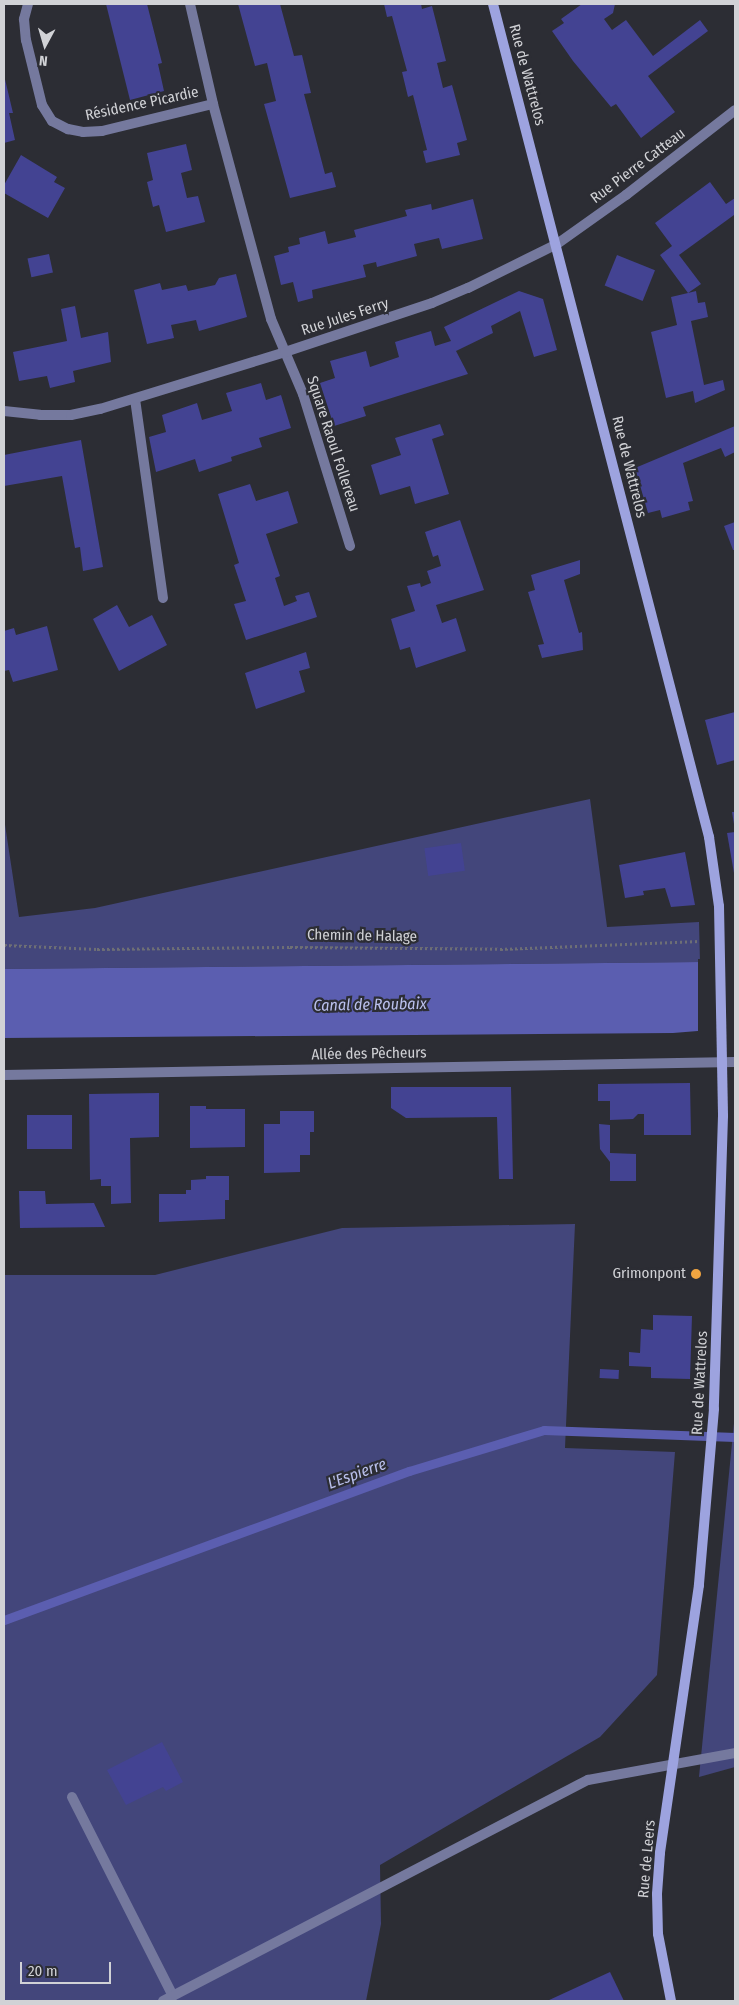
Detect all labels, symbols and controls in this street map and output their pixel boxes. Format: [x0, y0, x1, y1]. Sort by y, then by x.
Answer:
north arrow [20, 20, 70, 70]
street label: Rue de Wattrelos [505, 22, 549, 128]
text: N [38, 52, 48, 69]
street label: Résidence Picardie [84, 83, 200, 125]
street label: Rue Pierre Catteau [587, 125, 689, 207]
street label: Rue Jules Ferry [299, 294, 391, 340]
street label: Square Raoul Follereau [303, 374, 363, 514]
street label: Rue de Wattrelos [608, 414, 650, 520]
street label: Chemin de Halage [307, 926, 417, 946]
water label: Canal de Roubaix [313, 994, 427, 1016]
street label: Allée des Pêcheurs [311, 1044, 427, 1064]
place label: Grimonpont [612, 1265, 686, 1283]
marker: Grimonpont [690, 1268, 702, 1280]
street label: Rue de Wattrelos [688, 1330, 712, 1436]
water label: L'Espierre [325, 1455, 389, 1493]
street label: Rue de Leers [635, 1819, 659, 1899]
scale bar [22, 1952, 114, 1984]
text: 20 m [28, 1962, 58, 1980]

